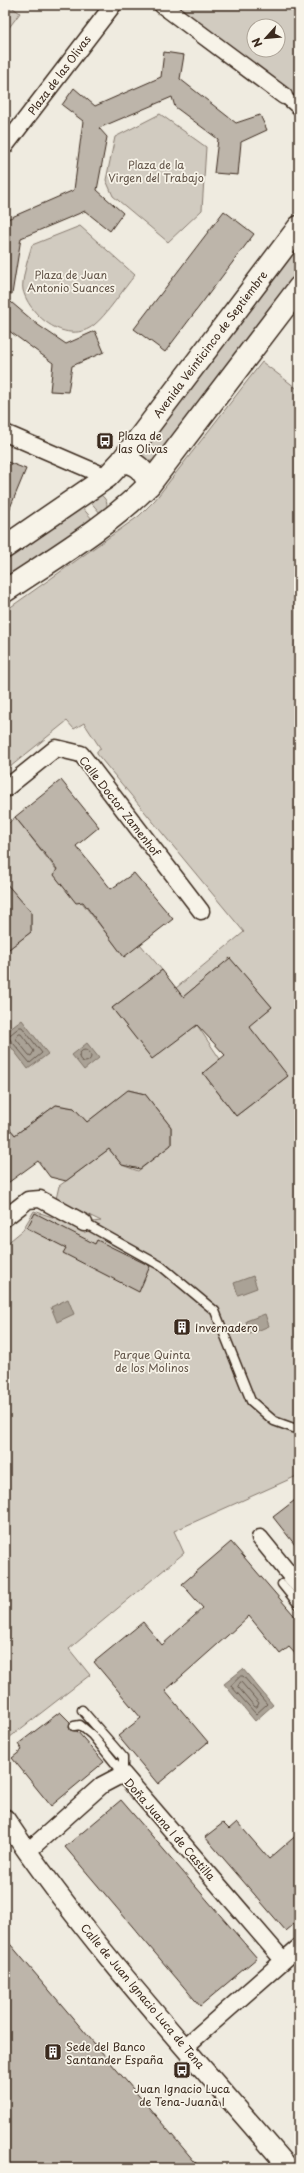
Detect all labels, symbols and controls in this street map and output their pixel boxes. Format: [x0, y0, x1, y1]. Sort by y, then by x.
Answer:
north arrow [246, 18, 286, 58]
street label: Plaza de las Olivas [23, 32, 95, 118]
text: N [247, 35, 266, 51]
park label: Plaza de la Virgen del Trabajo [108, 156, 204, 186]
park label: Plaza de Juan Antonio Suances [27, 266, 115, 296]
street label: Avenida Veinticinco de Septiembre [149, 267, 271, 421]
place label: Plaza de las Olivas [118, 427, 168, 457]
bus stop icon: Plaza de las Olivas [95, 431, 115, 451]
street label: Calle Doctor Zamenhof [75, 752, 165, 860]
building icon: Invernadero [172, 1317, 192, 1337]
place label: Invernadero [195, 1319, 258, 1336]
park label: Parque Quinta de los Molinos [114, 1346, 191, 1376]
street label: Doña Juana I de Castilla [121, 1774, 220, 1884]
street label: Calle de Juan Ignacio Luca de Tena [77, 1920, 209, 2072]
place label: Sede del Banco Santander España [66, 2038, 163, 2068]
building icon: Sede del Banco Santander España [43, 2042, 63, 2062]
bus stop icon: Juan Ignacio Luca de Tena-Juana I [172, 2060, 192, 2080]
place label: Juan Ignacio Luca de Tena-Juana I [134, 2080, 230, 2110]

